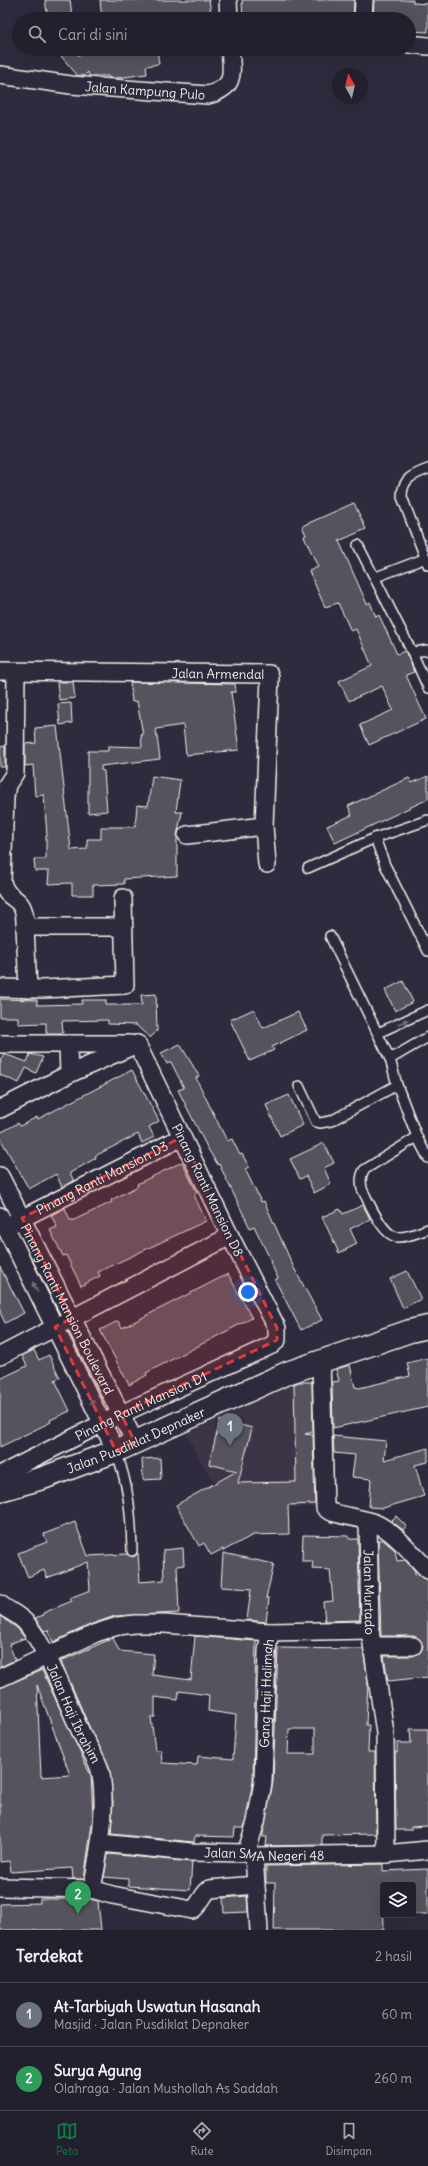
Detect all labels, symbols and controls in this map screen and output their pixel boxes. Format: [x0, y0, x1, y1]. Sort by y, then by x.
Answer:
search box [12, 12, 416, 56]
icon: search [26, 23, 48, 45]
text: Cari di sini [58, 25, 127, 44]
north arrow [332, 68, 368, 104]
street label: Jalan Kampung Pulo [84, 78, 206, 104]
street label: Jalan Armendal [172, 665, 264, 683]
one-way arrow [397, 1018, 409, 1025]
street label: Pinang Ranti Mansion D8 [168, 1121, 247, 1259]
street label: Pinang Ranti Mansion D3 [33, 1137, 171, 1219]
street label: Pinang Ranti Mansion Boulevard [17, 1221, 118, 1398]
one-way arrow [32, 1281, 38, 1293]
your location [238, 1282, 258, 1302]
street label: Pinang Ranti Mansion D1 [72, 1368, 210, 1445]
one-way arrow [90, 1398, 96, 1409]
street label: Jalan Pusdiklat Depnaker [65, 1403, 209, 1477]
pin: 1 [217, 1413, 243, 1446]
street label: Jalan Murtado [360, 1549, 379, 1636]
street label: Gang Haji Halimah [256, 1637, 278, 1748]
street label: Jalan Haji Ibrahim [43, 1661, 104, 1766]
street label: Jalan SMA Negeri 48 [204, 1844, 325, 1865]
pin: 2 [65, 1881, 91, 1914]
map controls [380, 1882, 416, 1918]
button: layers [380, 1882, 416, 1918]
text: Terdekat [16, 1945, 83, 1967]
text: 2 hasil [375, 1948, 412, 1965]
text: At-Tarbiyah Uswatun Hasanah [54, 1997, 260, 2016]
text: 1 [26, 2006, 32, 2023]
text: 60 m [381, 2006, 412, 2023]
text: Masjid · Jalan Pusdiklat Depnaker [54, 2016, 249, 2033]
text: Surya Agung [54, 2061, 142, 2080]
text: 2 [25, 2070, 33, 2087]
text: 260 m [374, 2070, 412, 2087]
text: Olahraga · Jalan Mushollah As Saddah [54, 2080, 278, 2097]
tab: Peta [56, 2120, 78, 2158]
tab: Rute [190, 2120, 213, 2158]
tab: Disimpan [326, 2120, 372, 2158]

